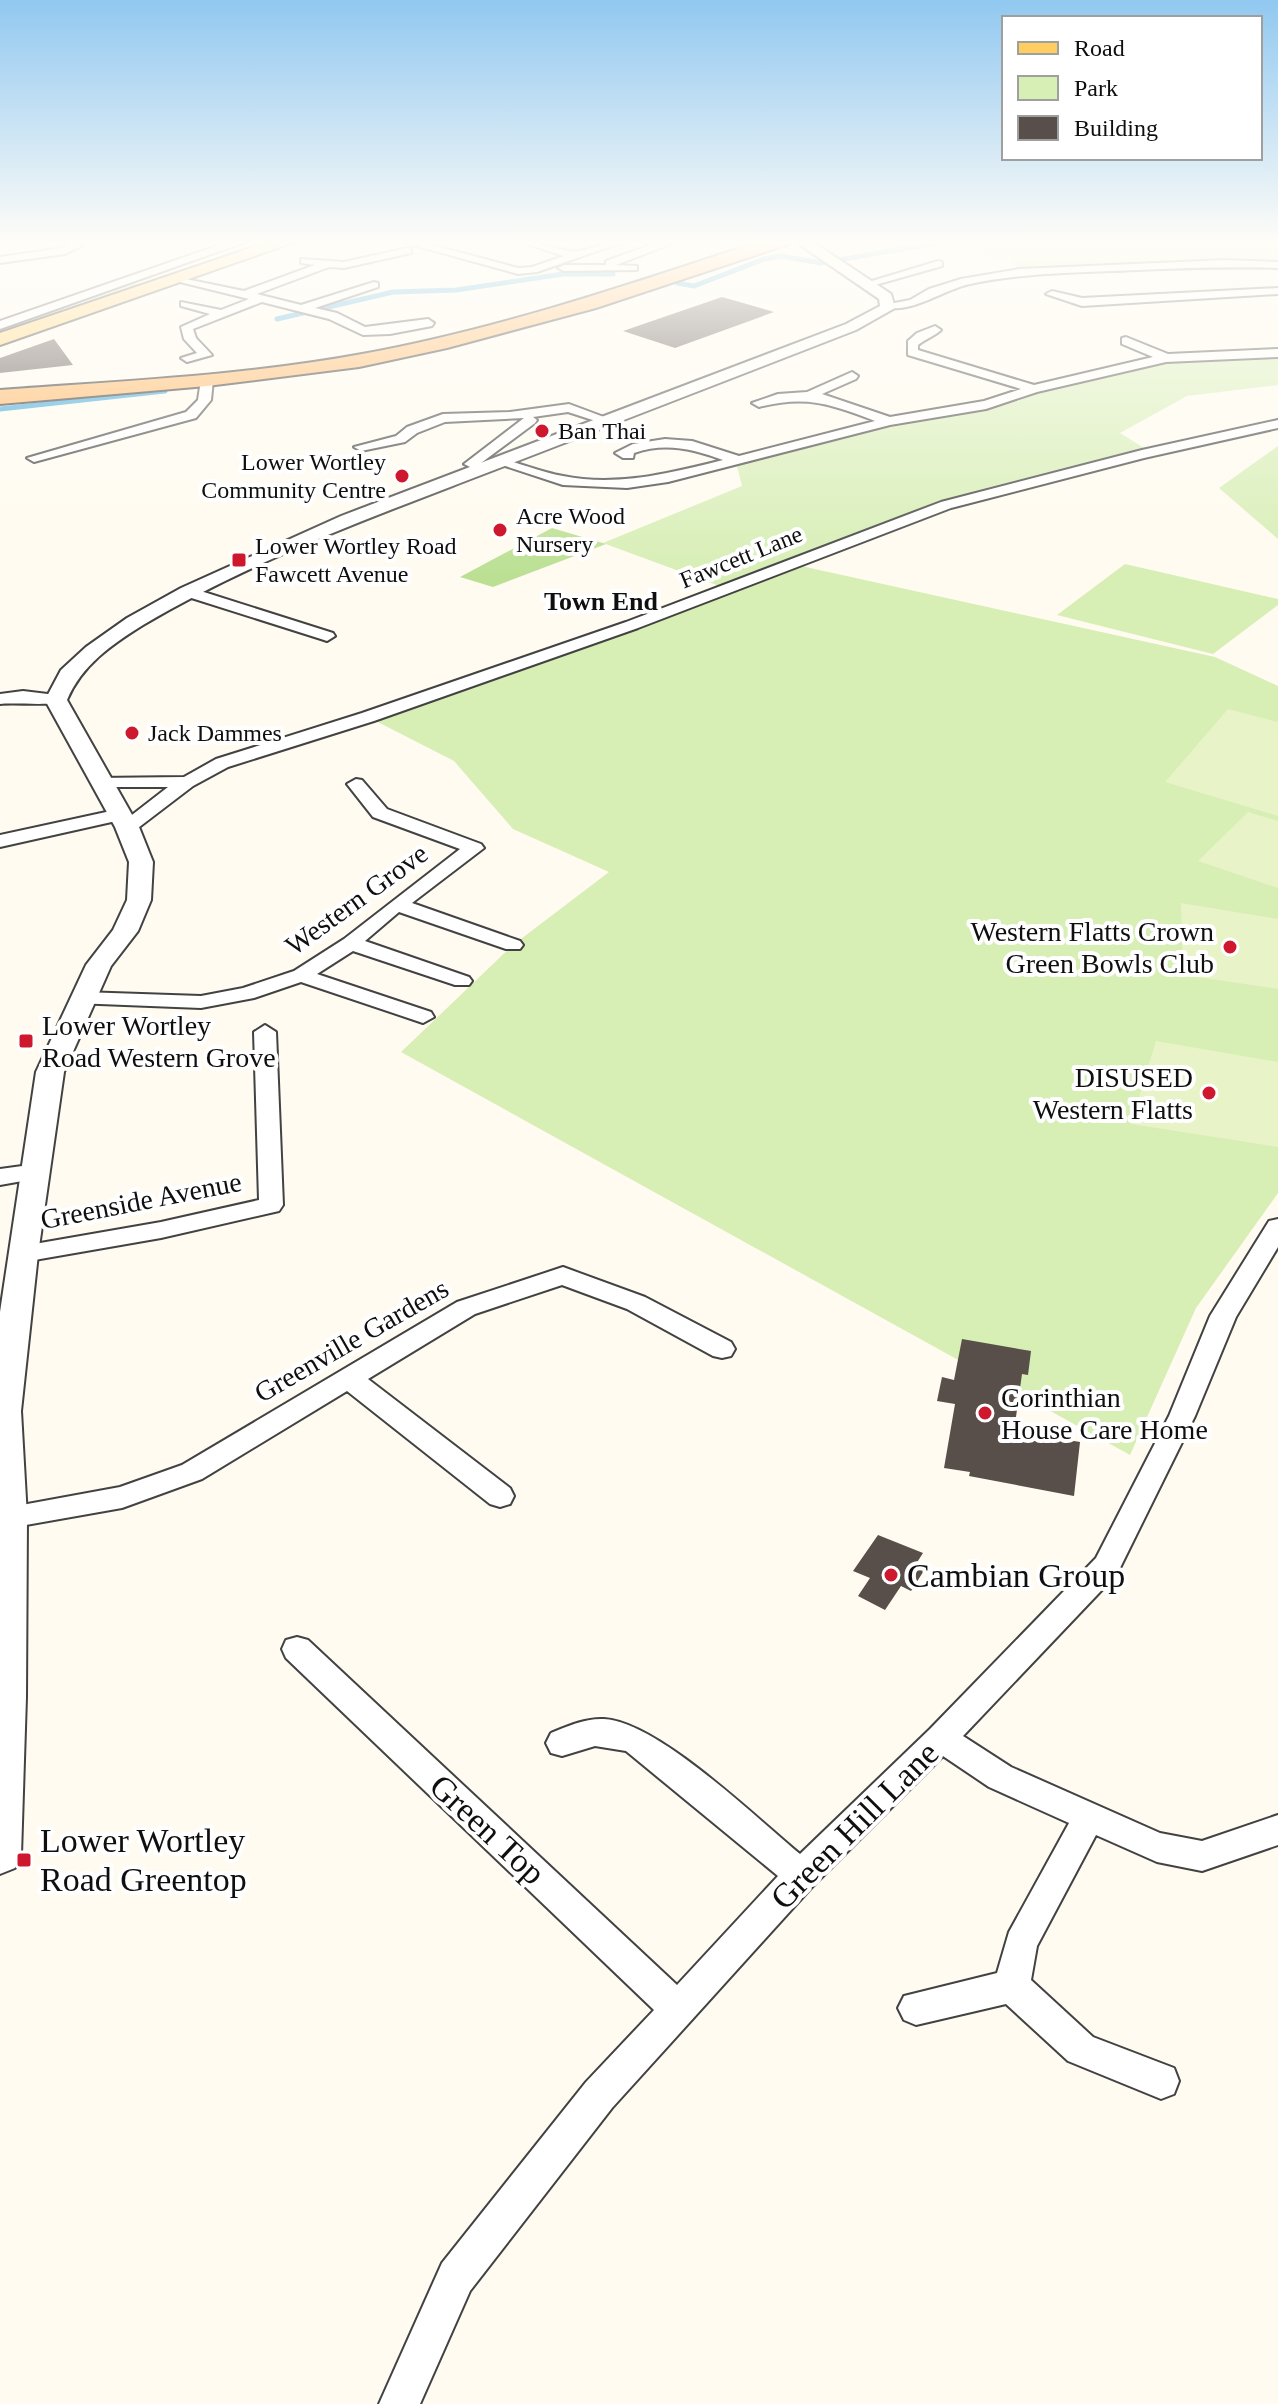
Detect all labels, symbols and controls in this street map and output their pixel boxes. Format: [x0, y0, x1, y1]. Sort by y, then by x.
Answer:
legend [1002, 16, 1262, 160]
text: Road [1074, 35, 1125, 61]
text: Park [1074, 75, 1118, 101]
text: Building [1074, 115, 1158, 141]
place label: Ban Thai [558, 418, 647, 444]
marker: Ban Thai [533, 422, 551, 440]
place label: Lower Wortley Community Centre [201, 449, 386, 503]
marker: Lower Wortley Community Centre [393, 467, 411, 485]
place label: Acre Wood Nursery [516, 503, 625, 557]
marker: Acre Wood Nursery [491, 521, 509, 539]
street label: Fawcett Lane [676, 521, 806, 593]
place label: Lower Wortley Road Fawcett Avenue [255, 533, 457, 587]
marker: Lower Wortley Road Fawcett Avenue [230, 551, 248, 569]
district label: Town End [544, 587, 659, 616]
place label: Jack Dammes [148, 720, 282, 746]
marker: Jack Dammes [123, 724, 141, 742]
street label: Western Grove [279, 837, 433, 961]
place label: Western Flatts Crown Green Bowls Club [971, 916, 1214, 979]
marker: Western Flatts Crown Green Bowls Club [1221, 938, 1239, 956]
place label: Lower Wortley Road Western Grove [42, 1010, 276, 1073]
marker: Lower Wortley Road Western Grove [17, 1032, 35, 1050]
place label: DISUSED Western Flatts [1033, 1062, 1193, 1125]
marker: DISUSED Western Flatts [1200, 1084, 1218, 1102]
street label: Greenside Avenue [38, 1166, 244, 1235]
street label: Greenville Gardens [249, 1272, 454, 1408]
place label: Corinthian House Care Home [1001, 1382, 1208, 1445]
marker: Corinthian House Care Home [976, 1404, 994, 1422]
place label: Cambian Group [907, 1557, 1125, 1594]
marker: Cambian Group [882, 1566, 900, 1584]
street label: Green Hill Lane [763, 1734, 946, 1917]
street label: Green Top [423, 1767, 553, 1892]
place label: Lower Wortley Road Greentop [40, 1822, 247, 1898]
marker: Lower Wortley Road Greentop [15, 1851, 33, 1869]

